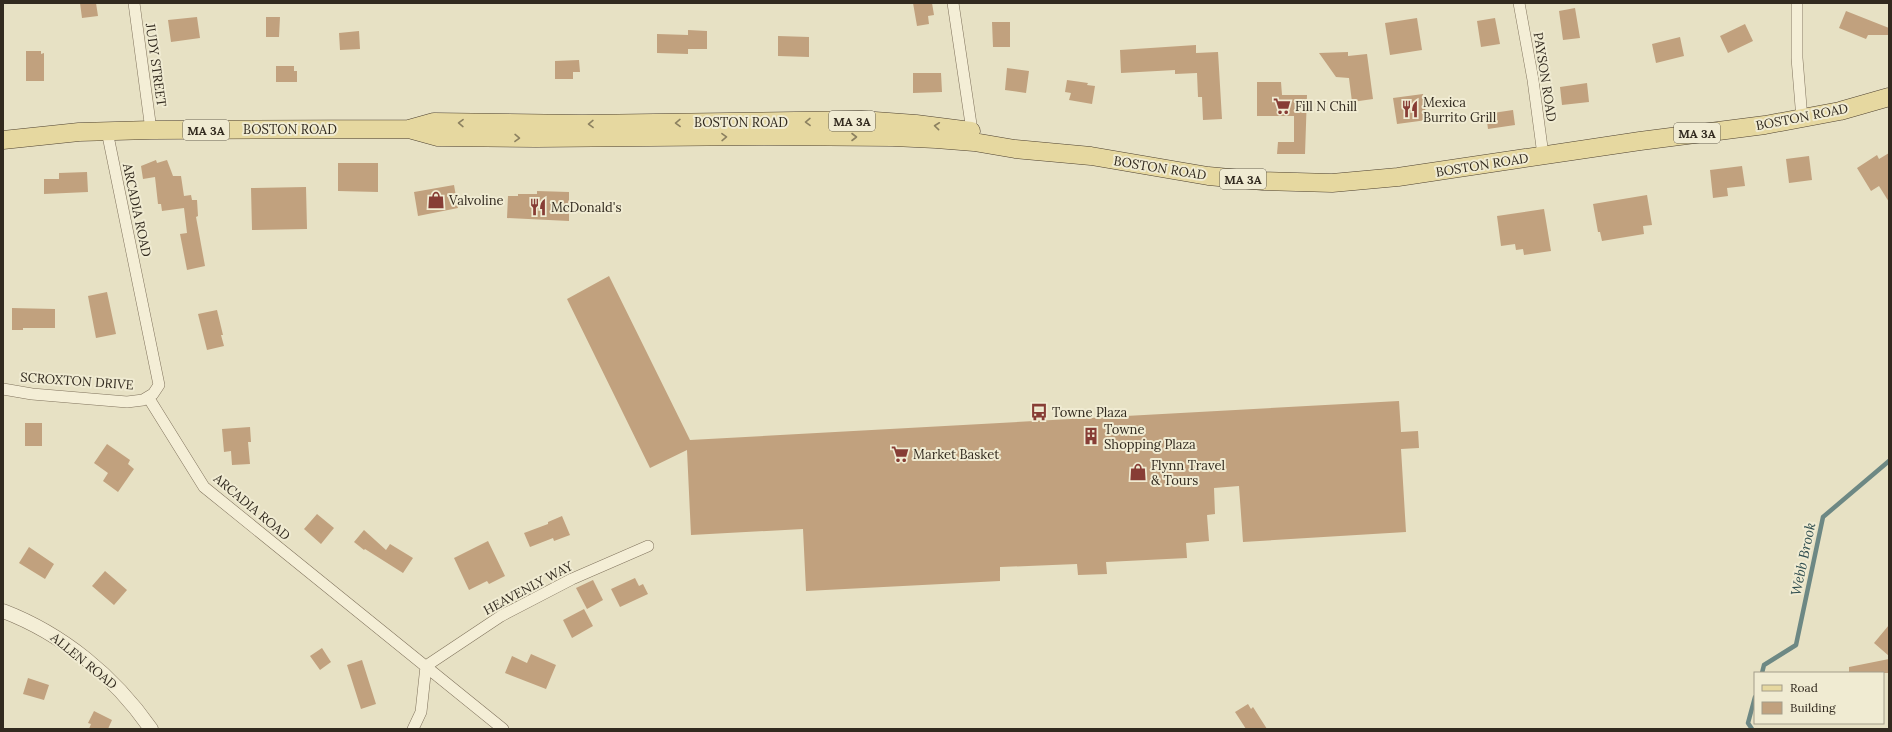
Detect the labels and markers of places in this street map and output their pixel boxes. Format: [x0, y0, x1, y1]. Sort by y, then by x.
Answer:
place label: Mexica Burrito Grill [1423, 94, 1497, 126]
supermarket icon: Fill N Chill [1272, 96, 1292, 116]
place label: Fill N Chill [1295, 98, 1358, 115]
restaurant icon: Mexica Burrito Grill [1400, 99, 1420, 119]
shop icon: Valvoline [426, 190, 446, 210]
place label: Valvoline [448, 192, 504, 209]
restaurant icon: McDonald's [528, 197, 548, 217]
place label: McDonald's [551, 199, 621, 216]
bus stop icon: Towne Plaza [1029, 402, 1049, 422]
place label: Towne Plaza [1052, 404, 1128, 421]
place label: Towne Shopping Plaza [1104, 421, 1196, 453]
building icon: Towne Shopping Plaza [1081, 426, 1101, 446]
supermarket icon: Market Basket [890, 444, 910, 464]
place label: Market Basket [913, 446, 999, 463]
place label: Flynn Travel & Tours [1151, 457, 1225, 489]
shop icon: Flynn Travel & Tours [1128, 462, 1148, 482]

